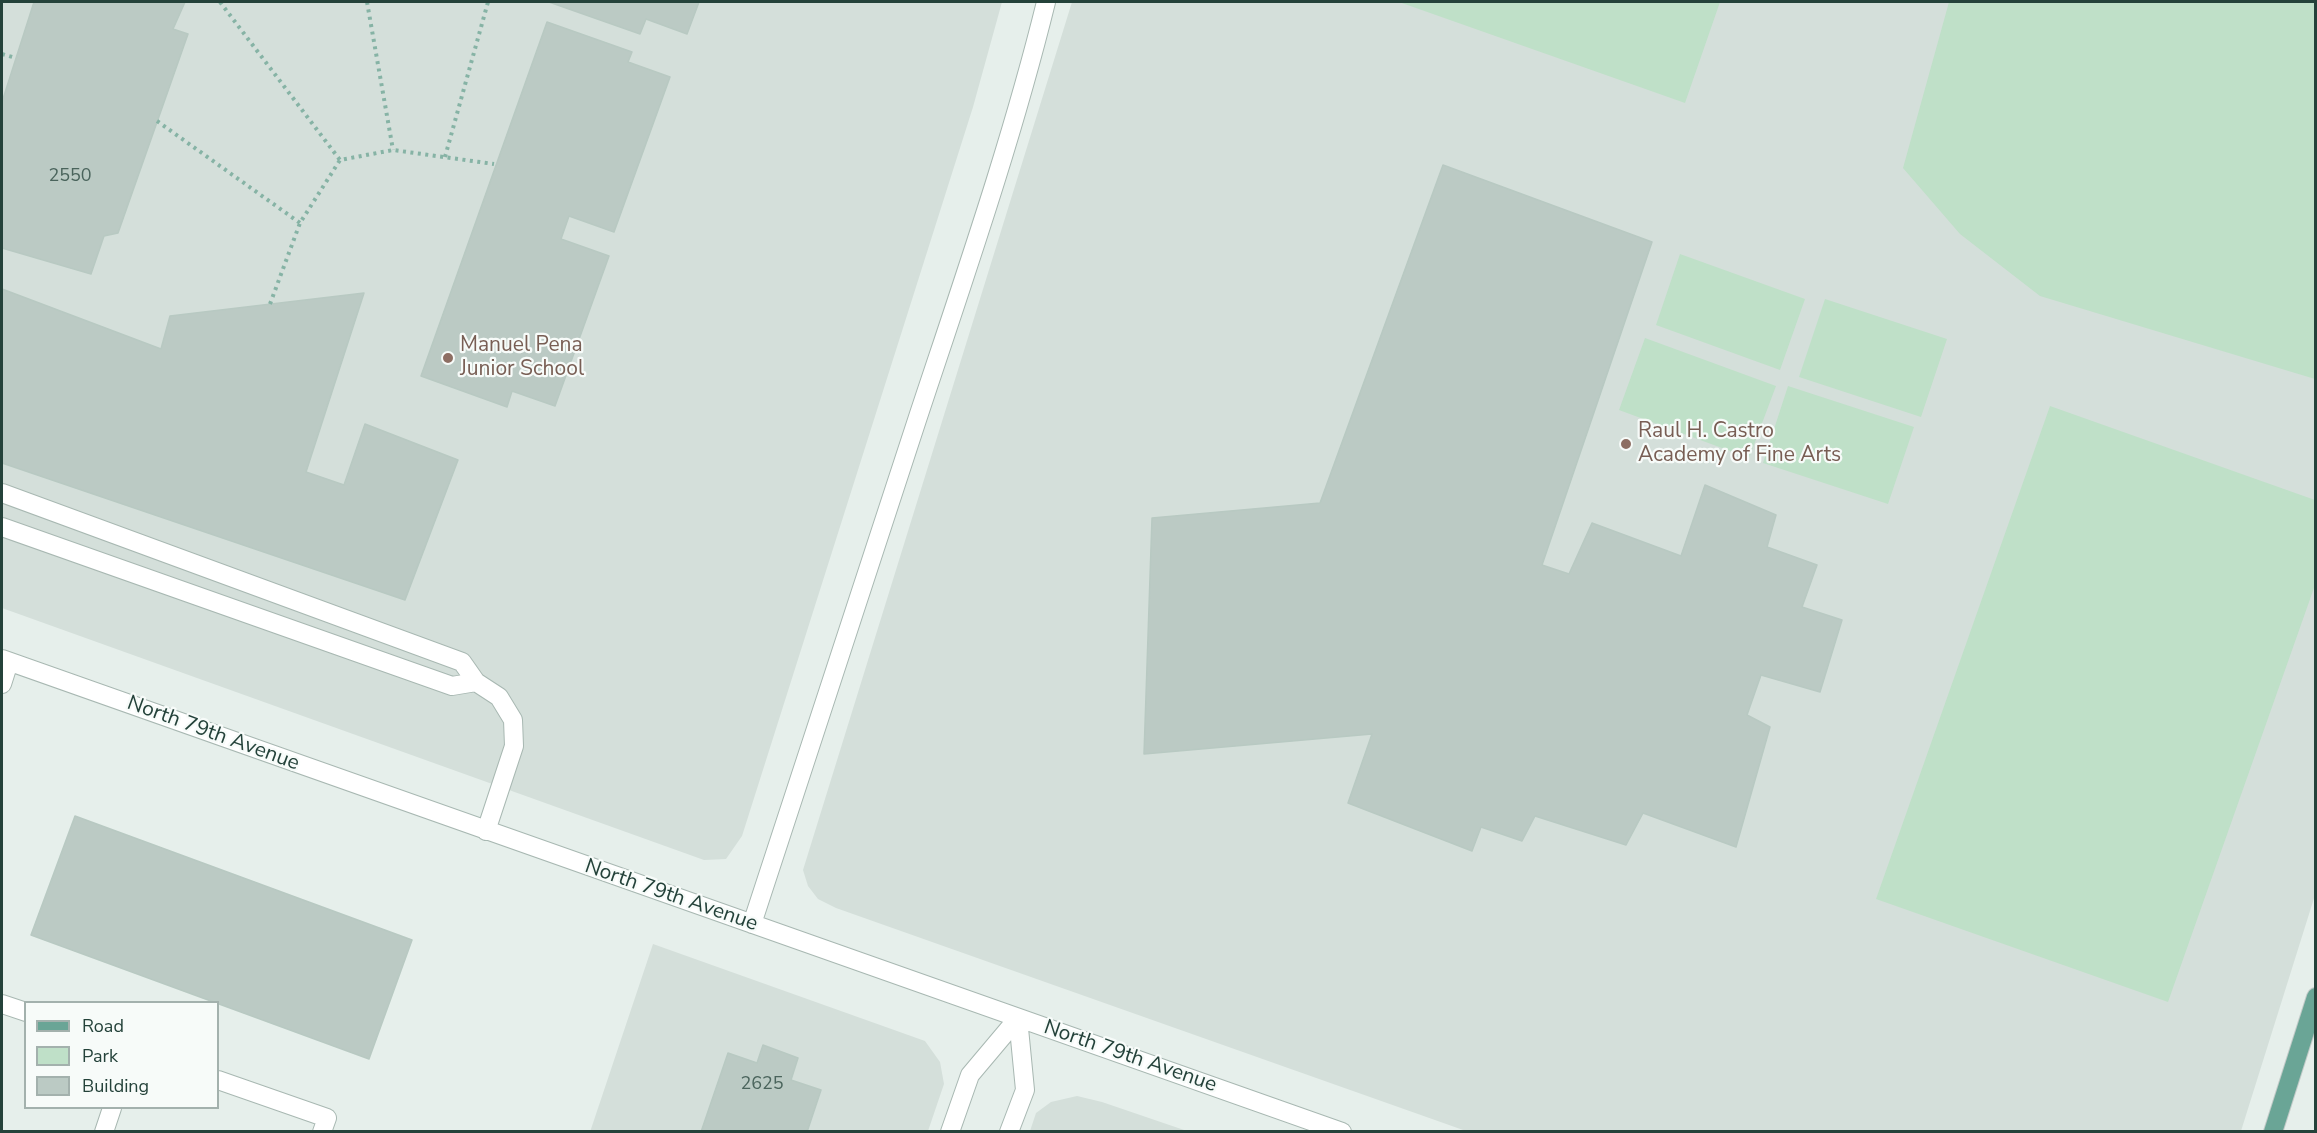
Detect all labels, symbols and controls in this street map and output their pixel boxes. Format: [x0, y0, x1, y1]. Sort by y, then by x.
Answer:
house number: 2550 [48, 166, 92, 188]
place label: Manuel Pena Junior School [460, 333, 584, 383]
marker: Manuel Pena Junior School [441, 351, 455, 365]
place label: Raul H. Castro Academy of Fine Arts [1638, 419, 1841, 469]
marker: Raul H. Castro Academy of Fine Arts [1619, 437, 1633, 451]
street label: North 79th Avenue [124, 691, 302, 777]
street label: North 79th Avenue [581, 855, 761, 937]
legend [24, 1001, 219, 1109]
text: Road [82, 1014, 124, 1038]
street label: North 79th Avenue [1040, 1016, 1220, 1098]
text: Park [82, 1044, 118, 1068]
text: Building [82, 1074, 149, 1098]
house number: 2625 [740, 1074, 784, 1096]

